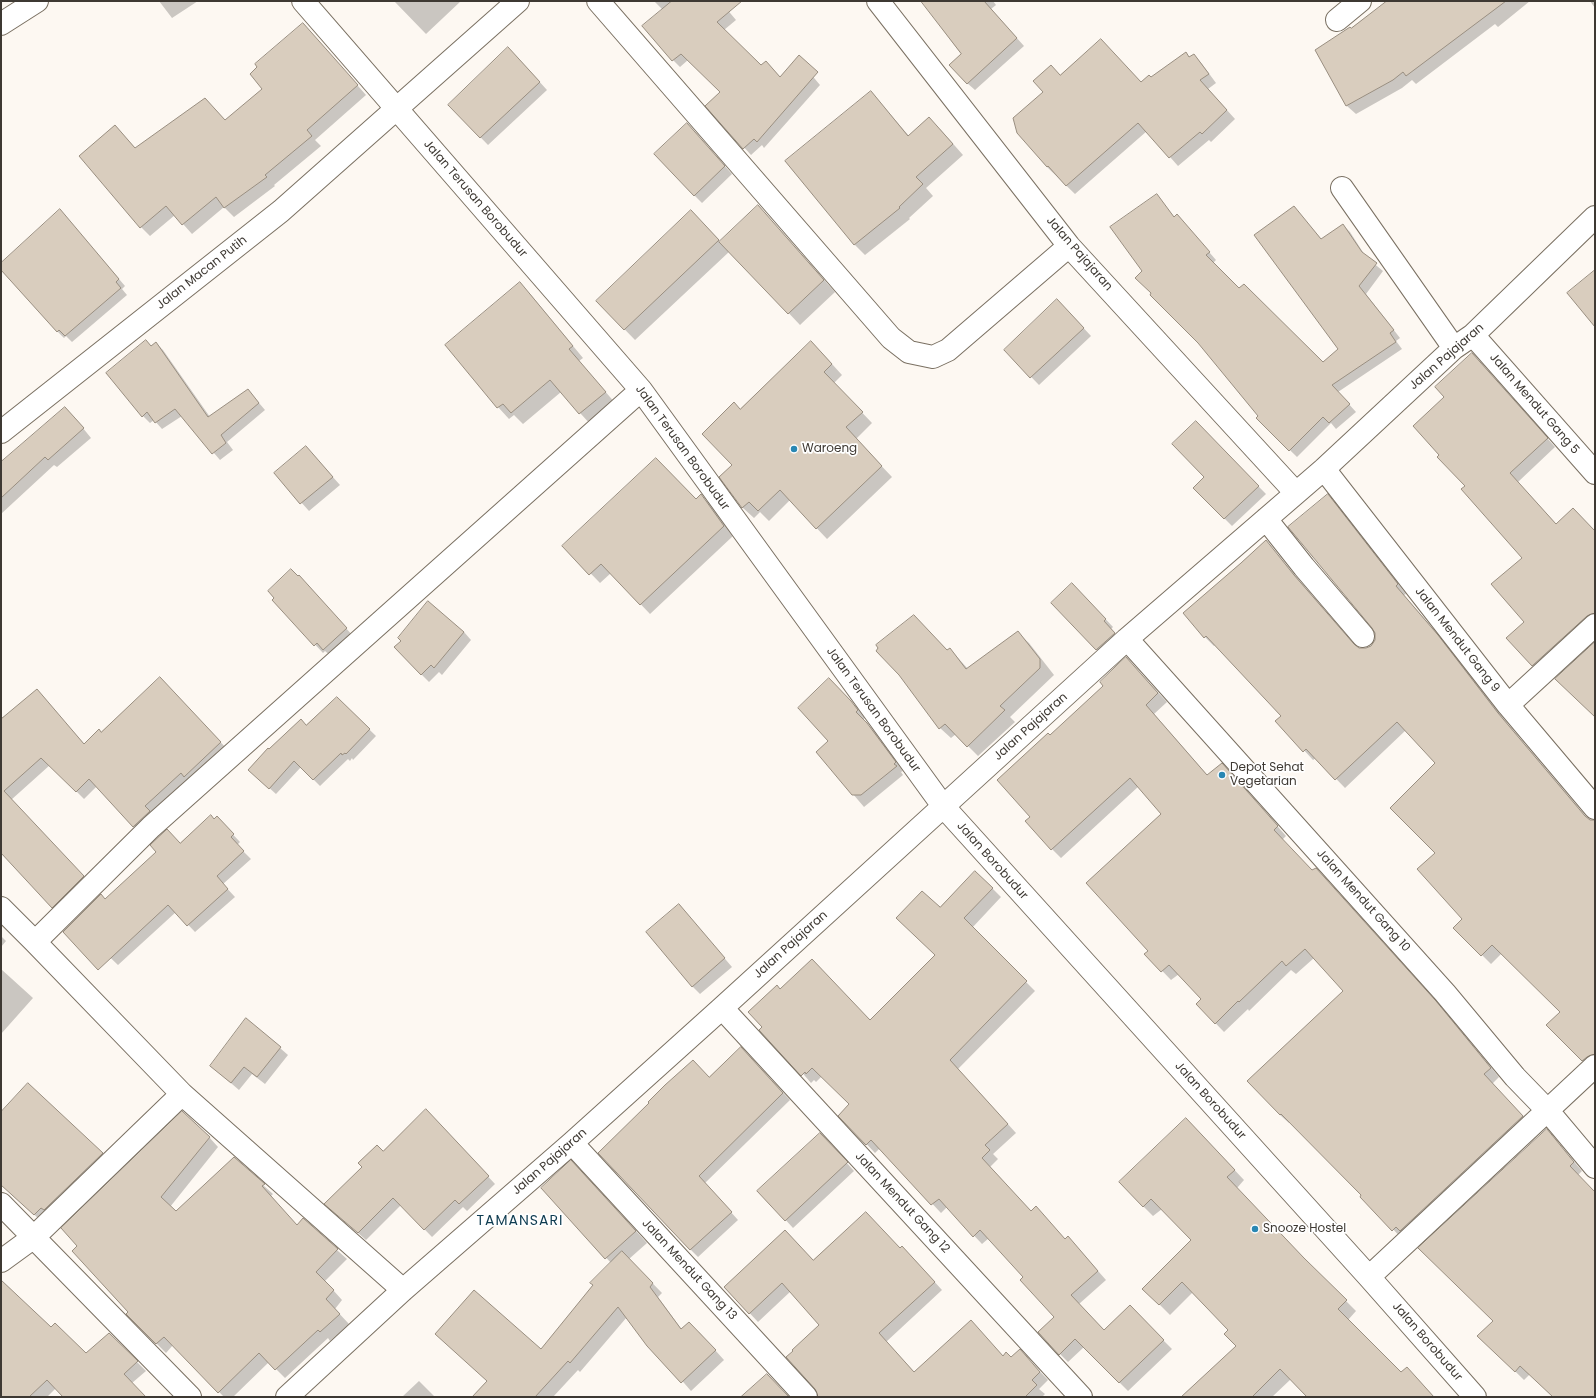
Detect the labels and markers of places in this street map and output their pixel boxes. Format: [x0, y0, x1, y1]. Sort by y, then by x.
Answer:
place label: Waroeng [802, 442, 857, 456]
marker: Waroeng [789, 444, 799, 454]
place label: Depot Sehat Vegetarian [1230, 761, 1304, 789]
marker: Depot Sehat Vegetarian [1217, 770, 1227, 780]
place label: Snooze Hostel [1263, 1222, 1346, 1236]
marker: Snooze Hostel [1250, 1224, 1260, 1234]

